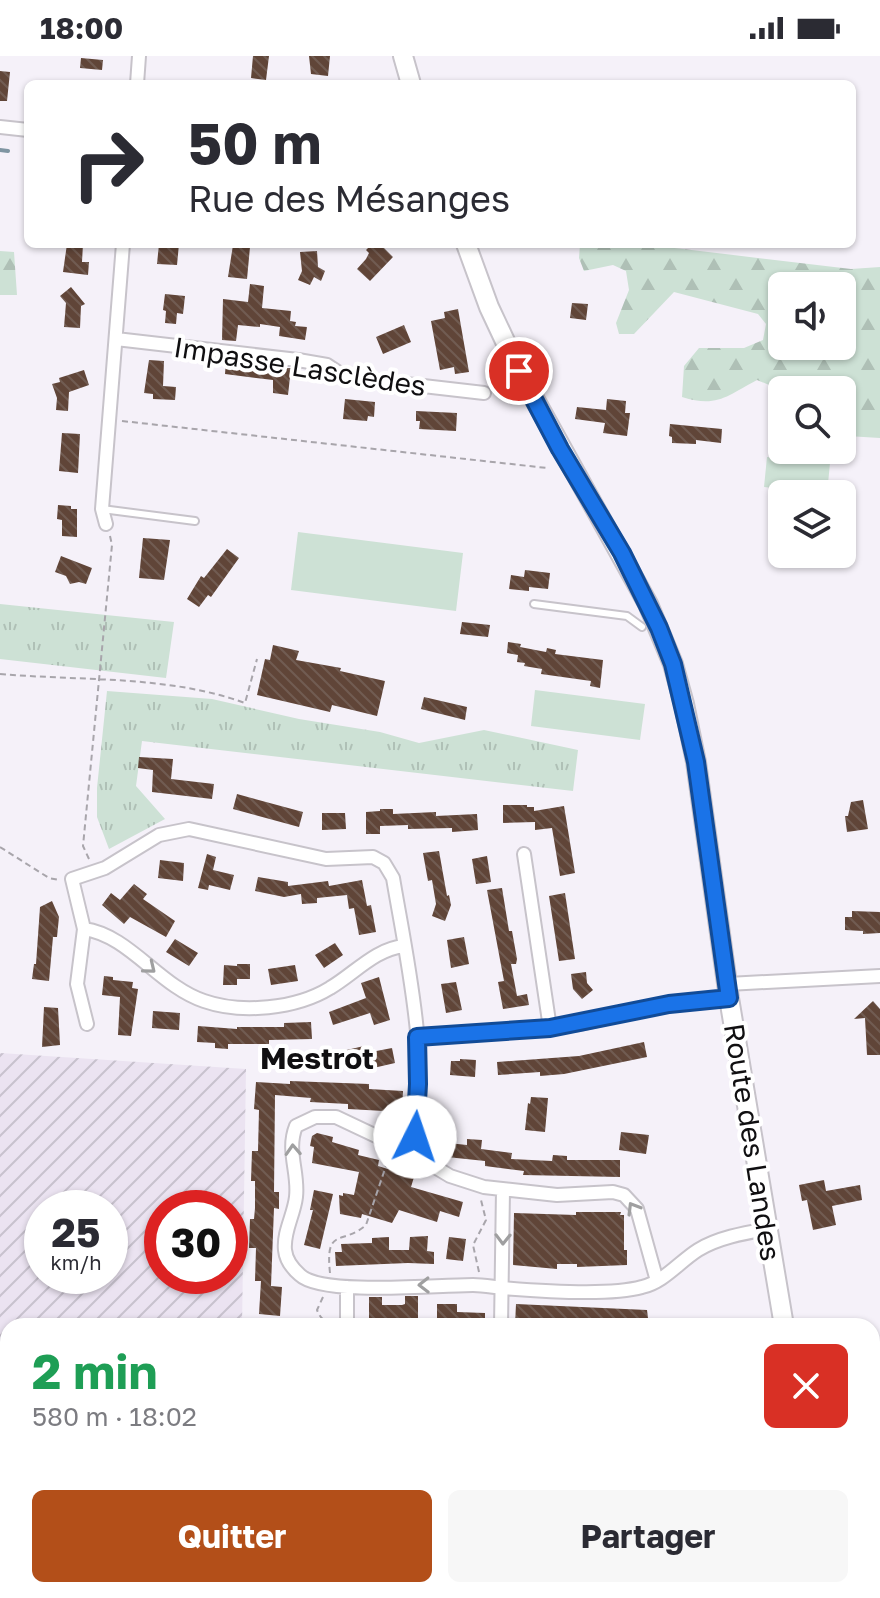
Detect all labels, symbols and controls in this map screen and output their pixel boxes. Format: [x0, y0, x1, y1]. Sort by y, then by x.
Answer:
text: 18:00 [40, 10, 123, 46]
text: 50 m [188, 109, 322, 176]
icon: right [56, 112, 160, 216]
text: Rue des Mésanges [188, 177, 510, 220]
map controls [768, 272, 856, 568]
button: sound [768, 272, 856, 360]
street label: Impasse Lasclèdes [172, 330, 428, 402]
pin [485, 337, 553, 405]
icon: arrive [497, 349, 541, 393]
button: search [768, 376, 856, 464]
button: layers [768, 480, 856, 568]
one-way arrow [140, 958, 155, 973]
street label: Route des Landes [718, 1021, 788, 1263]
district label: Mestrot [260, 1040, 374, 1076]
position arrow [373, 1095, 457, 1179]
one-way arrow [284, 1143, 301, 1155]
speed limit sign: 30 [144, 1190, 248, 1294]
one-way arrow [627, 1202, 643, 1217]
text: 25 [52, 1208, 100, 1256]
one-way arrow [494, 1233, 511, 1246]
text: km/h [51, 1250, 101, 1274]
one-way arrow [417, 1277, 430, 1294]
text: 2 min [32, 1342, 157, 1400]
button: close [764, 1344, 848, 1428]
text: 580 m · 18:02 [32, 1401, 197, 1432]
button: Quitter [32, 1490, 432, 1582]
button: Partager [448, 1490, 848, 1582]

